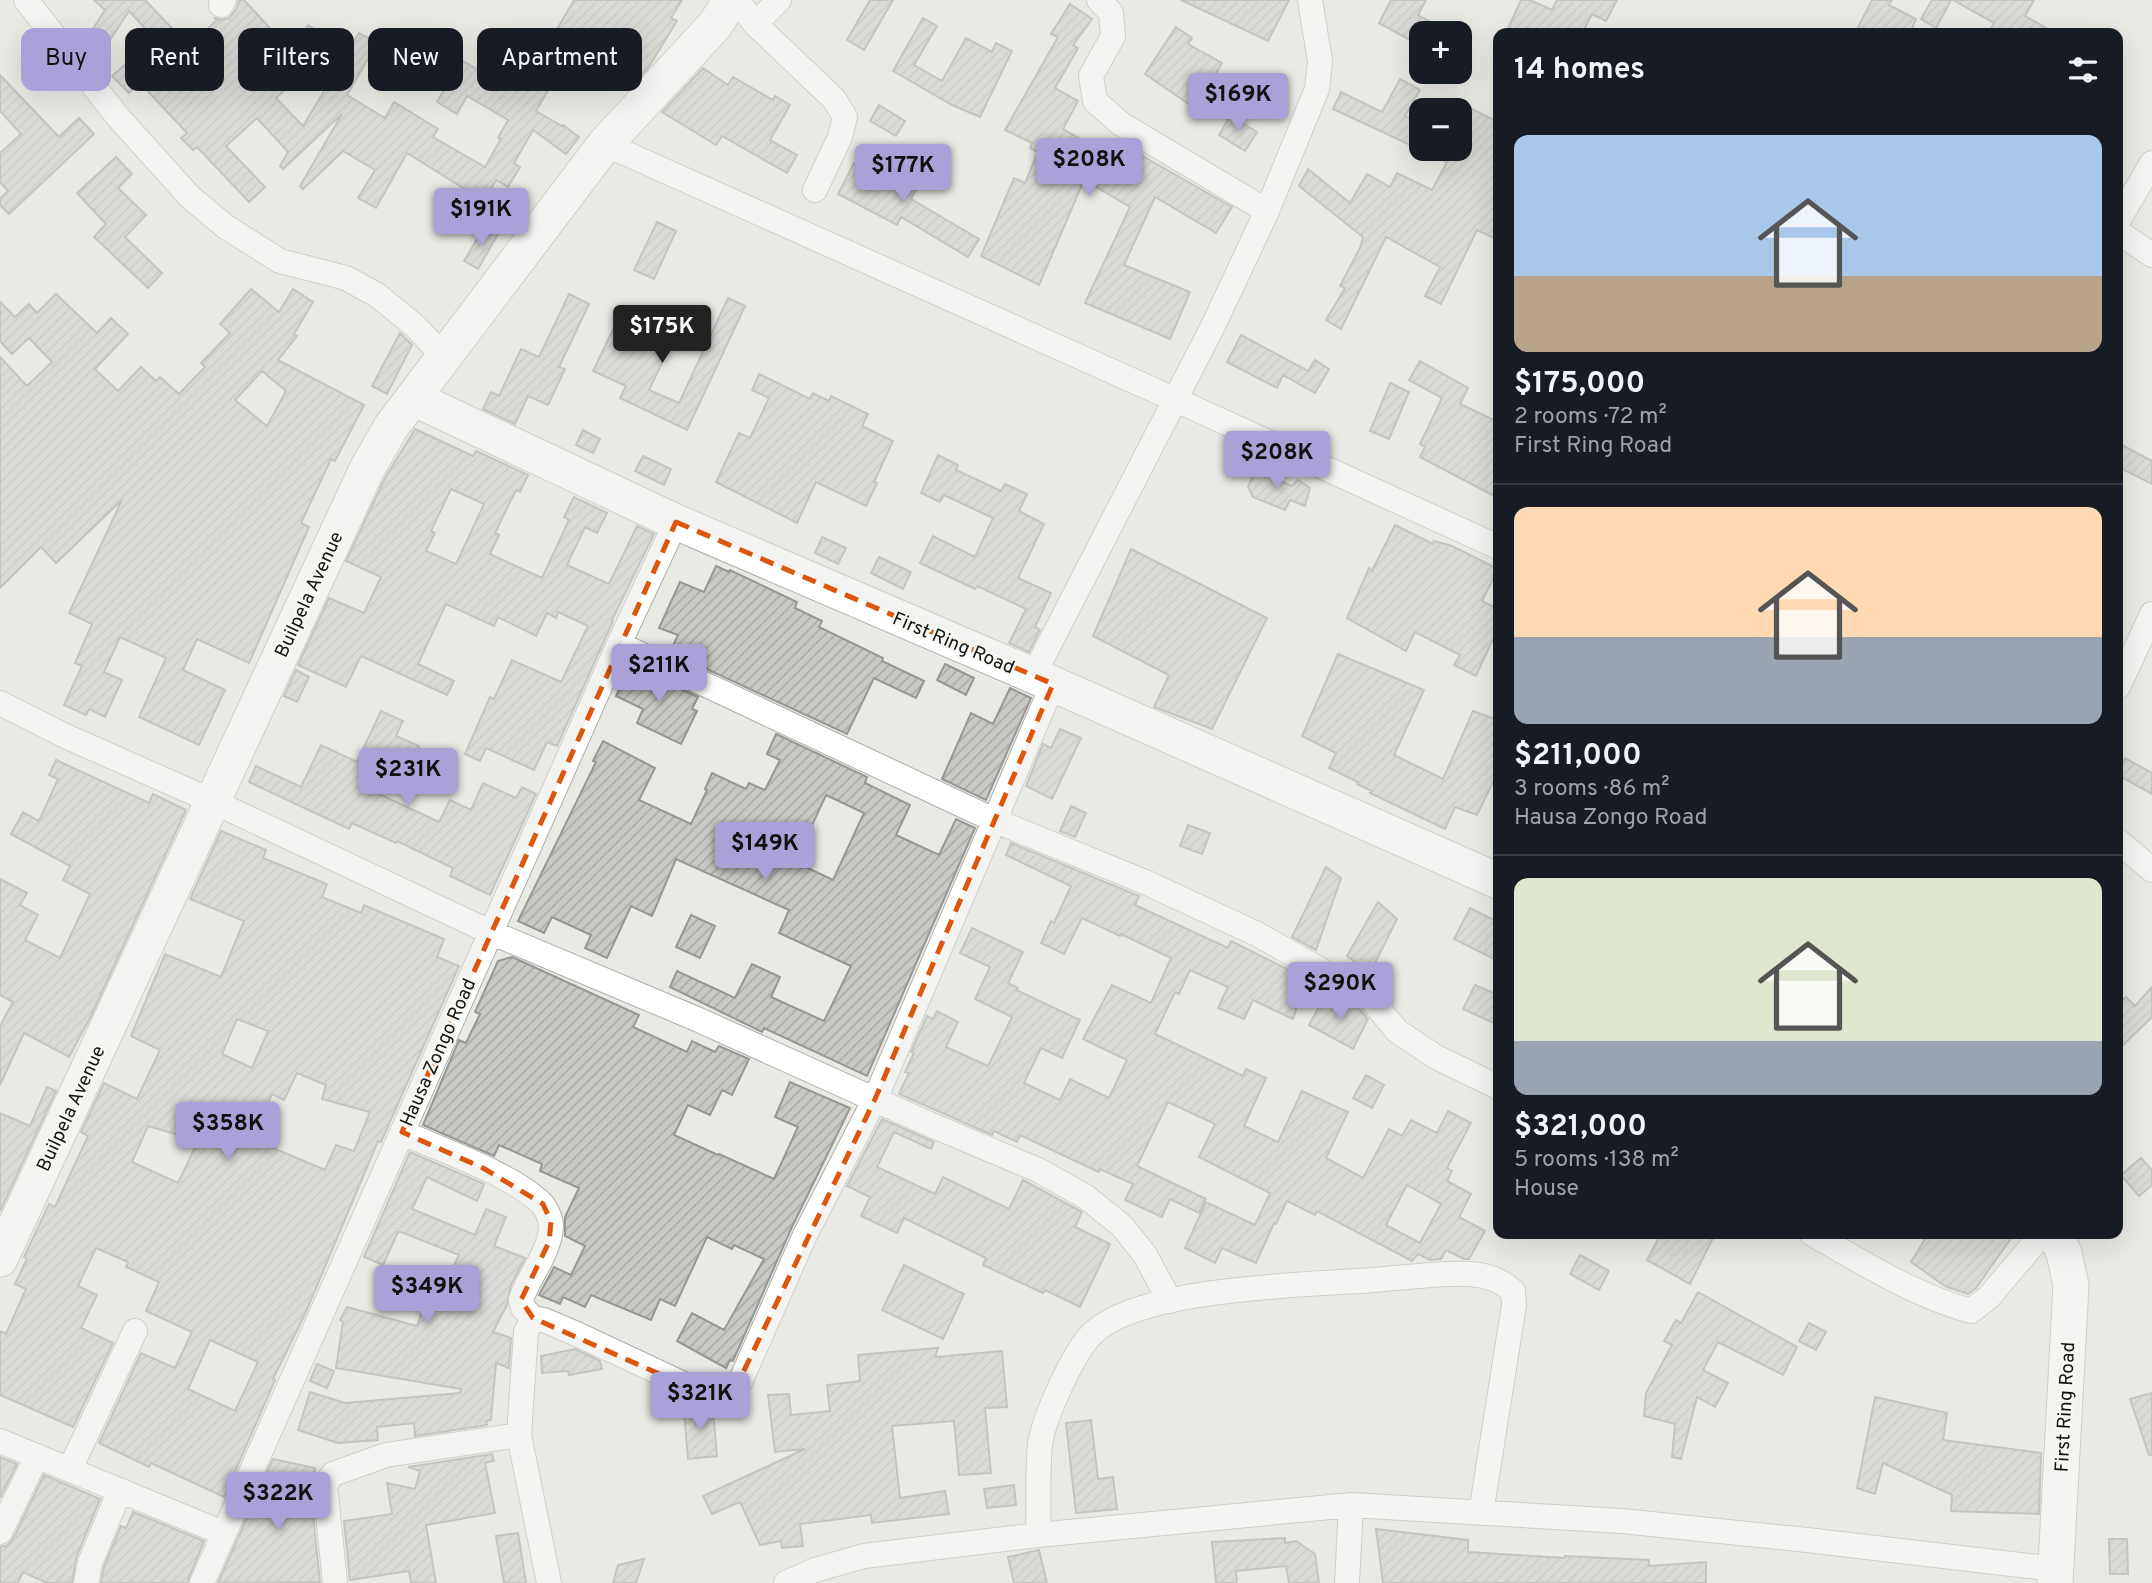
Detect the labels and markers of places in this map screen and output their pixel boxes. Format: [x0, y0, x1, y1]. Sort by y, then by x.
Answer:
pin: $169K [1189, 74, 1287, 133]
pin: $208K [1040, 138, 1138, 198]
pin: $177K [854, 144, 952, 204]
pin: $191K [432, 188, 530, 248]
pin: $175K [613, 306, 711, 365]
pin: $208K [1228, 432, 1326, 491]
pin: $211K [610, 644, 708, 704]
pin: $231K [359, 748, 457, 808]
pin: $149K [716, 822, 814, 882]
pin: $290K [1291, 962, 1389, 1022]
pin: $358K [179, 1102, 277, 1162]
pin: $349K [378, 1266, 476, 1325]
pin: $321K [651, 1372, 749, 1432]
pin: $322K [229, 1472, 327, 1532]

